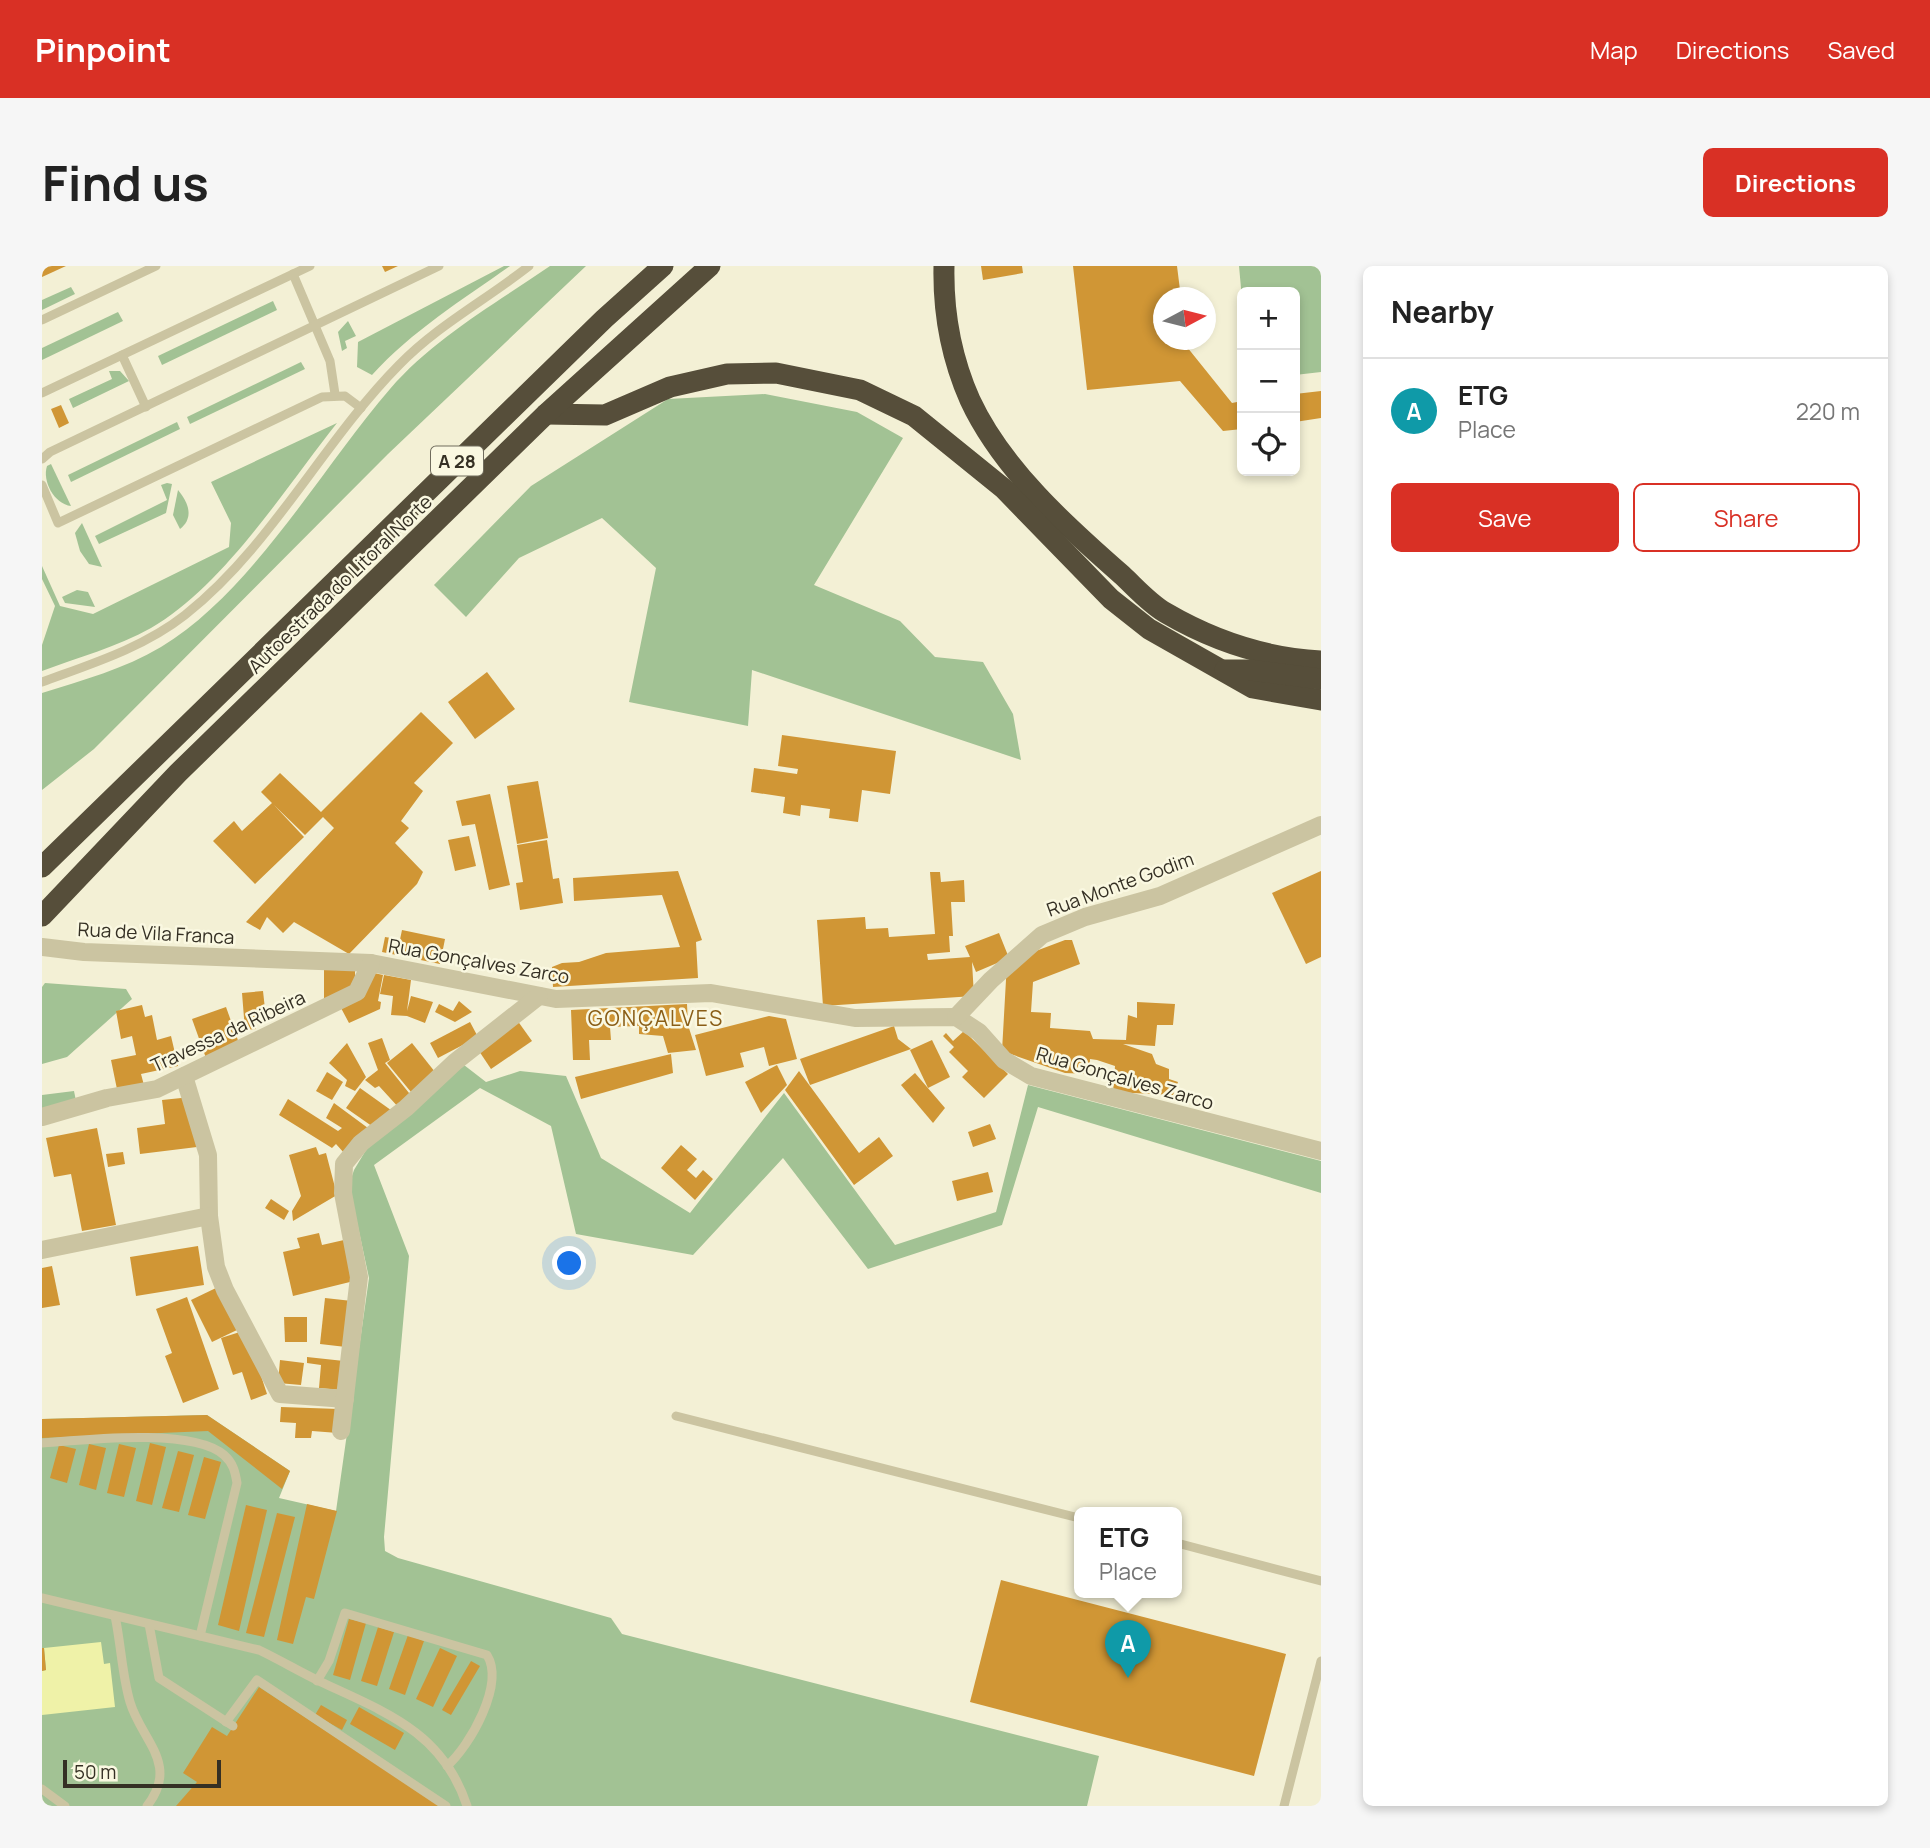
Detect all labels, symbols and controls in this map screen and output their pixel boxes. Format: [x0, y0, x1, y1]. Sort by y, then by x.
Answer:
text: Pinpoint [35, 27, 171, 72]
text: Map [1590, 33, 1638, 66]
text: Directions [1676, 33, 1789, 66]
text: Saved [1827, 33, 1895, 66]
button: Directions [1703, 148, 1888, 217]
text: Find us [42, 149, 209, 216]
north arrow [1153, 287, 1216, 350]
map controls [1237, 287, 1300, 476]
button: + [1237, 287, 1300, 350]
text: Nearby [1391, 291, 1494, 332]
button: − [1237, 350, 1300, 413]
text: ETG [1458, 377, 1508, 413]
text: A [1406, 395, 1422, 427]
text: 220 m [1796, 395, 1860, 427]
button: locate [1237, 413, 1300, 476]
text: Place [1458, 413, 1516, 445]
road number: A 28 [431, 446, 483, 476]
button: Save [1391, 483, 1619, 552]
button: Share [1633, 483, 1860, 552]
street label: Autoestrada do Litoral Norte [242, 489, 438, 679]
street label: Rua Monte Godim [1043, 845, 1197, 923]
street label: Rua de Vila Franca [77, 916, 235, 950]
street label: Rua Gonçalves Zarco [386, 932, 572, 990]
street label: Travessa da Ribeira [147, 984, 309, 1078]
district label: GONÇALVES [588, 1004, 724, 1032]
street label: Rua Gonçalves Zarco [1033, 1040, 1217, 1116]
your location [552, 1246, 586, 1280]
popup [1074, 1507, 1182, 1598]
text: ETG [1099, 1519, 1149, 1555]
text: Place [1099, 1555, 1157, 1587]
pin: A [1105, 1620, 1151, 1678]
scale bar [63, 1757, 220, 1789]
text: 50 m [74, 1759, 116, 1785]

